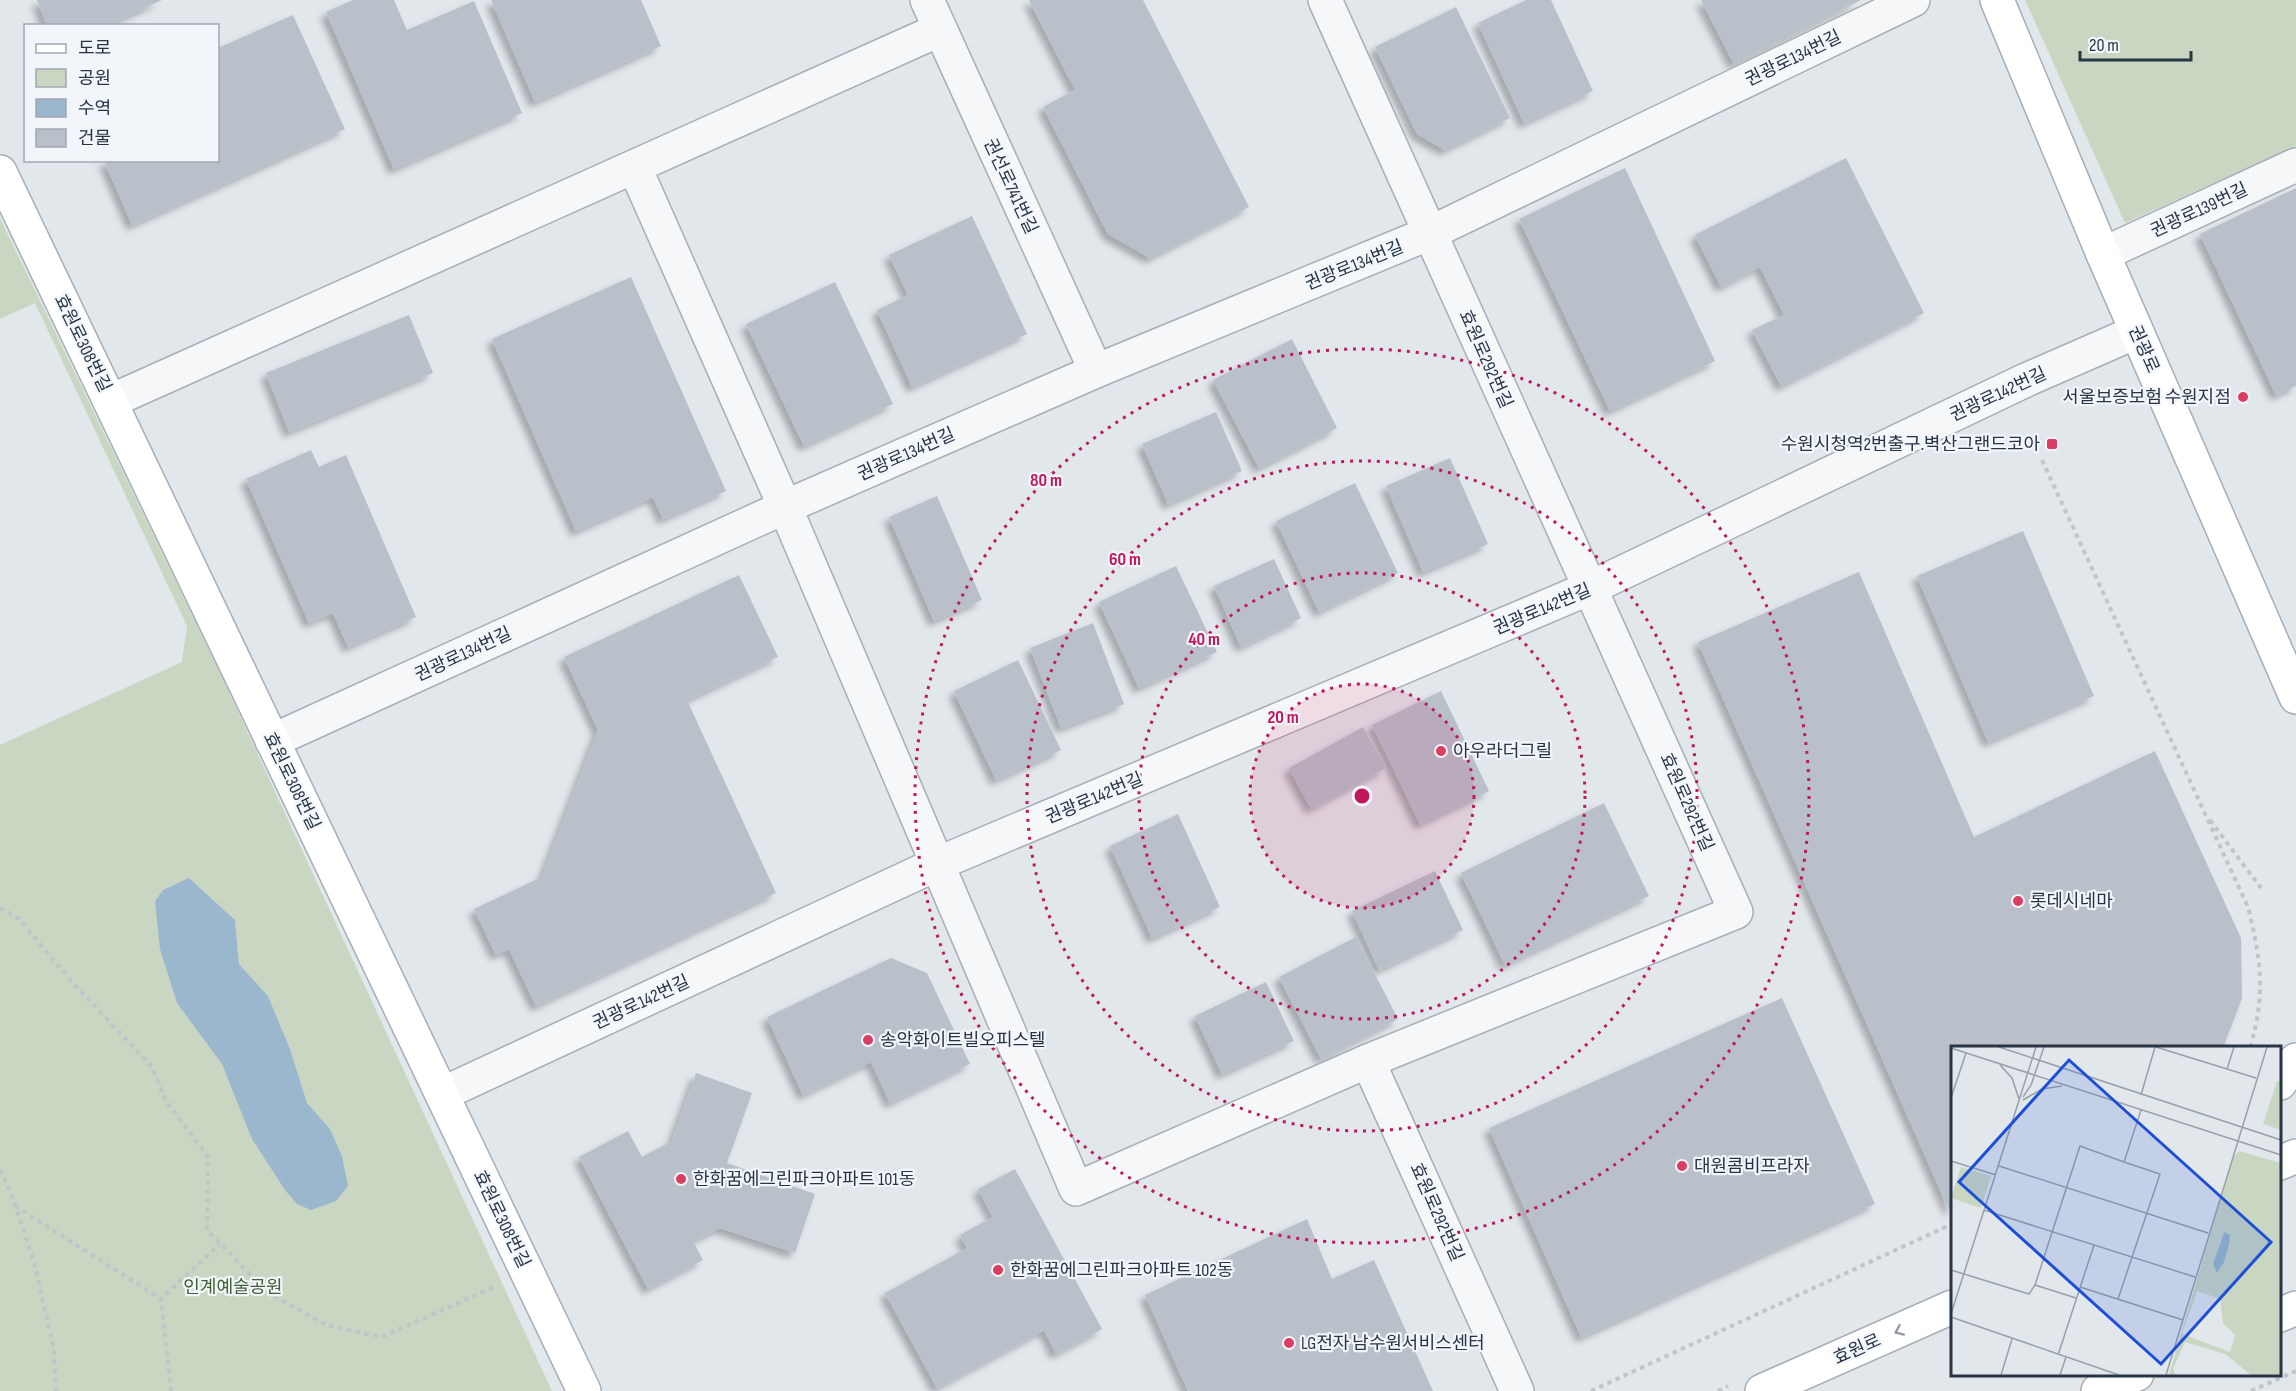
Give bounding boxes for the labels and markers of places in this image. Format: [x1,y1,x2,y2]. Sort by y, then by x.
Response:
place label: 서울보증보험 수원지점 [2063,387,2231,408]
marker: 서울보증보험 수원지점 [2236,390,2250,404]
place label: 수원시청역2번출구.벽산그랜드코아 [1781,434,2040,455]
marker: 수원시청역2번출구.벽산그랜드코아 [2045,437,2059,451]
place label: 아우라더그릴 [1453,741,1552,762]
marker: 아우라더그릴 [1434,744,1448,758]
centre of rings [1352,786,1372,806]
place label: 롯데시네마 [2030,891,2113,912]
marker: 롯데시네마 [2011,894,2025,908]
place label: 송악화이트빌오피스텔 [880,1030,1046,1051]
marker: 송악화이트빌오피스텔 [861,1033,875,1047]
place label: 대원콤비프라자 [1694,1156,1810,1177]
marker: 대원콤비프라자 [1675,1159,1689,1173]
place label: 한화꿈에그린파크아파트 101동 [693,1169,915,1190]
marker: 한화꿈에그린파크아파트 101동 [674,1172,688,1186]
place label: 한화꿈에그린파크아파트 102동 [1010,1260,1233,1281]
marker: 한화꿈에그린파크아파트 102동 [991,1263,1005,1277]
place label: LG전자 남수원서비스센터 [1301,1333,1485,1354]
marker: LG전자 남수원서비스센터 [1282,1336,1296,1350]

